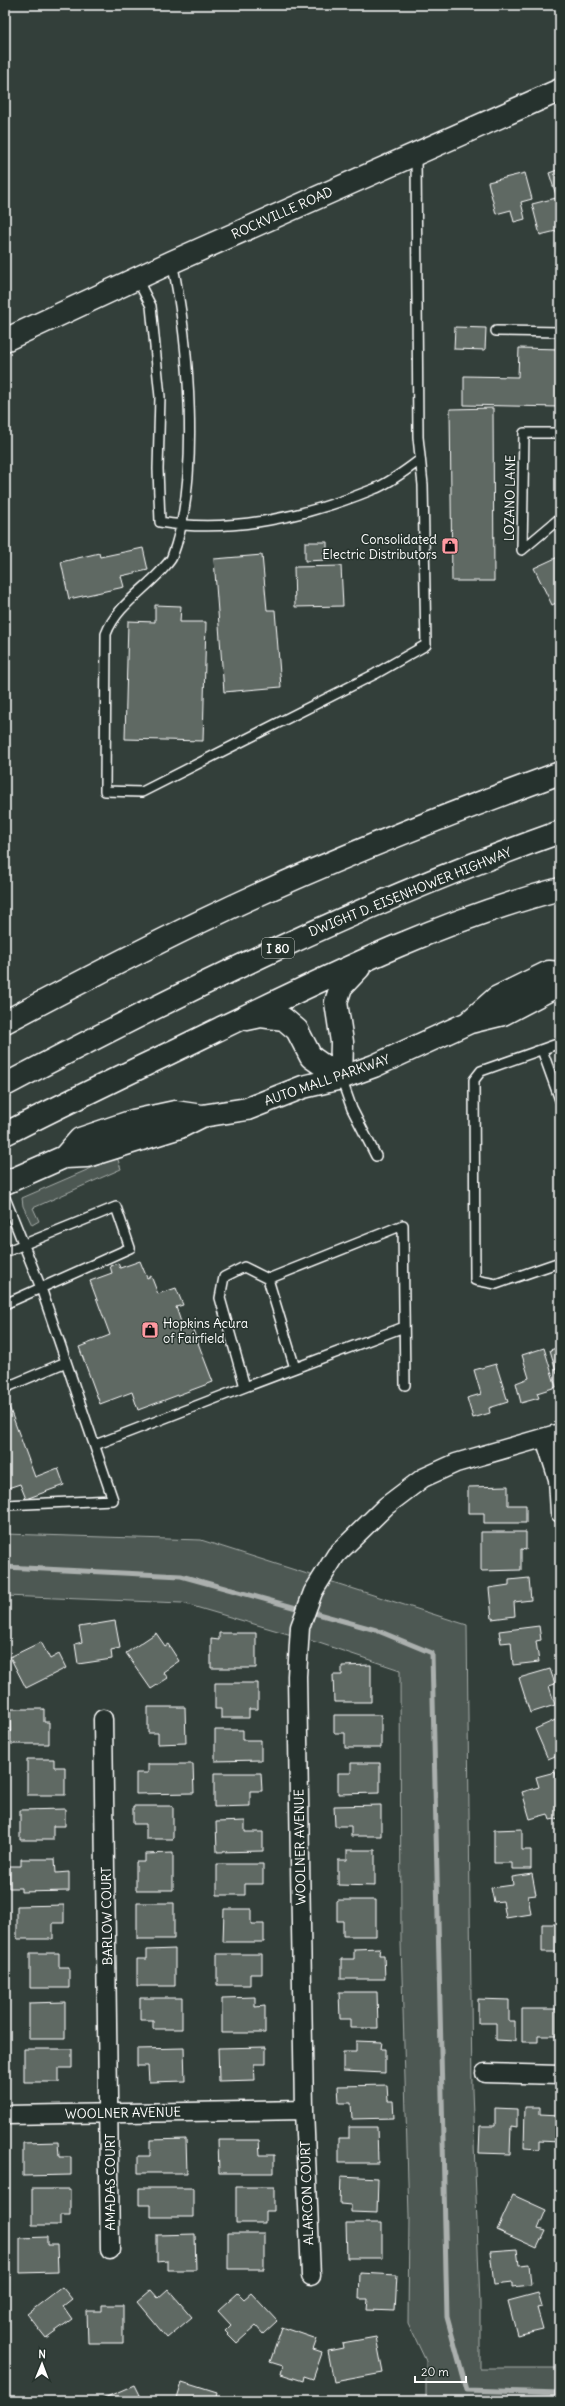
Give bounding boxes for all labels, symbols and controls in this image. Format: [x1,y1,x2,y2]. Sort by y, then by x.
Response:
street label: ROCKVILLE ROAD [229,183,335,243]
street label: LOZANO LANE [501,454,519,541]
place label: Consolidated Electric Distributors [322,531,437,563]
shop icon: Consolidated Electric Distributors [440,536,460,556]
street label: DWIGHT D. EISENHOWER HIGHWAY [306,843,514,941]
road number: I 80 [262,938,294,958]
street label: AUTO MALL PARKWAY [262,1051,392,1109]
place label: Hopkins Acura of Fairfield [163,1315,248,1347]
shop icon: Hopkins Acura of Fairfield [140,1320,160,1340]
street label: WOOLNER AVENUE [290,1788,310,1905]
street label: BARLOW COURT [98,1866,116,1965]
street label: WOOLNER AVENUE [65,2103,182,2123]
street label: AMADAS COURT [102,2133,119,2231]
street label: ALARCON COURT [297,2140,317,2245]
north arrow [22,2344,62,2384]
text: N [38,2347,46,2361]
scale bar [415,2358,466,2384]
text: 20 m [421,2364,449,2379]

